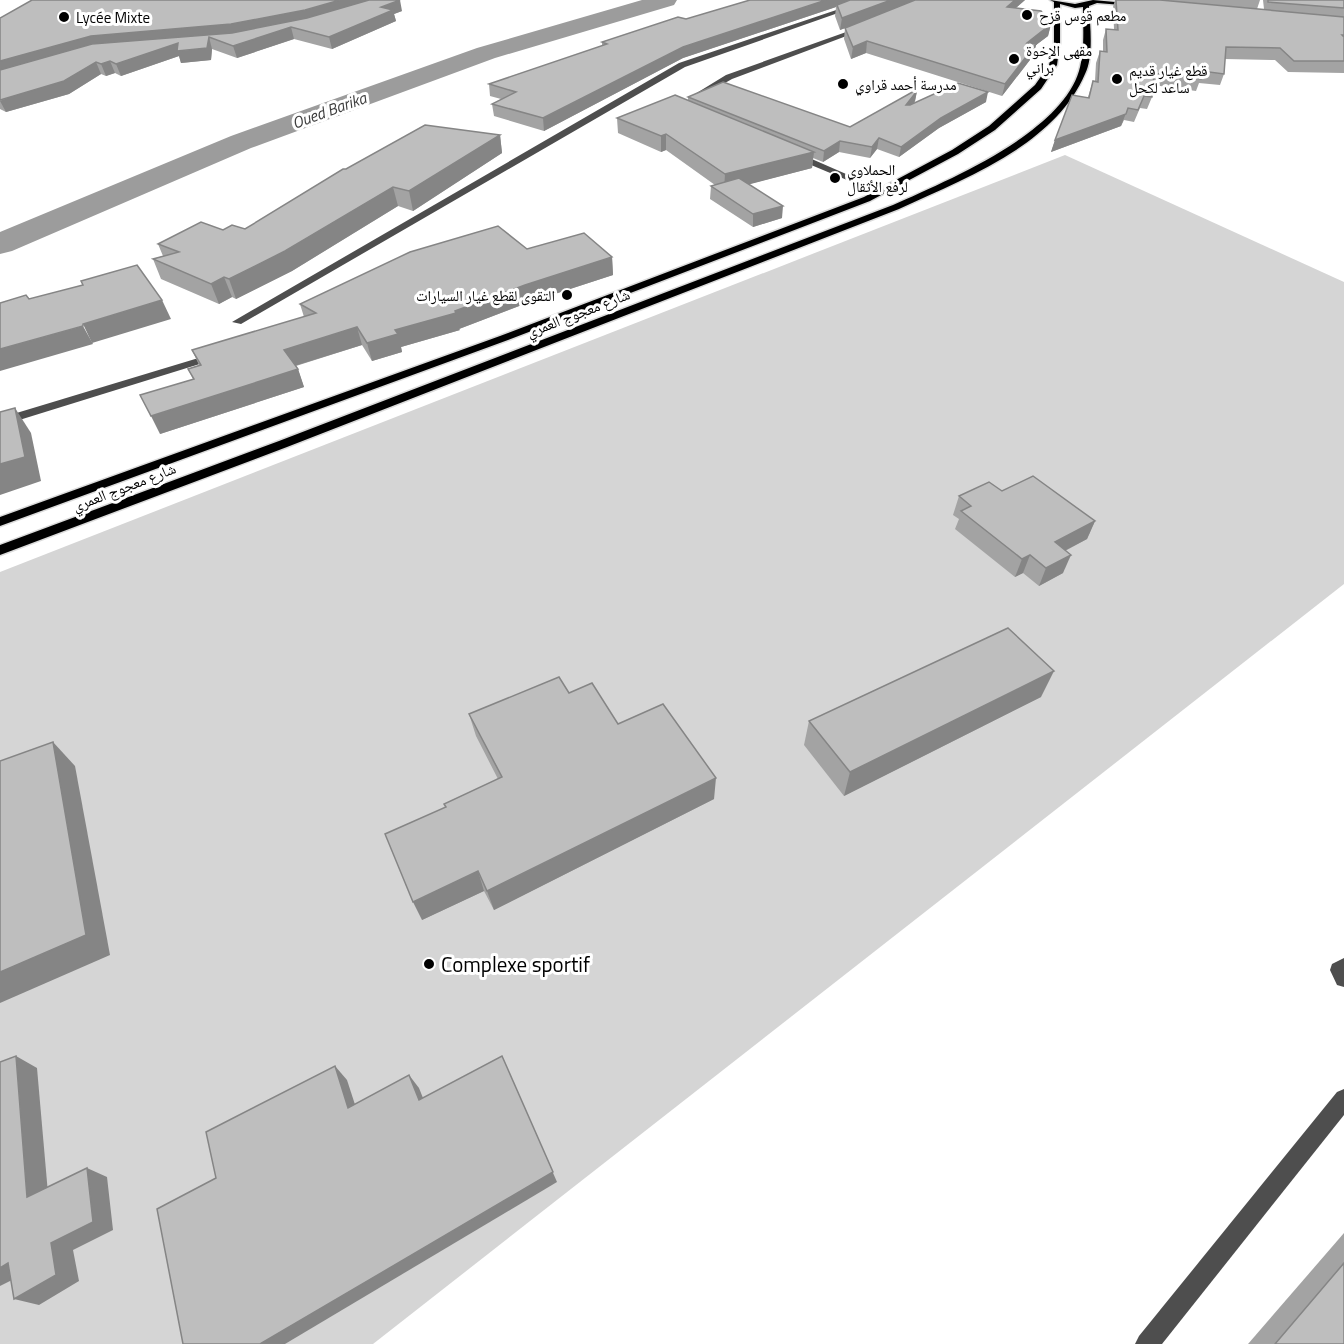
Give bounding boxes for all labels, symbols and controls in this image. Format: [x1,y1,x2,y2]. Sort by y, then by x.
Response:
place label: مطعم قوس قزح [1039,4,1127,27]
place label: Lycée Mixte [76,6,150,29]
marker: مطعم قوس قزح [1020,8,1034,22]
marker: Lycée Mixte [57,10,71,24]
place label: مقهى الإخوة براني [1026,39,1092,79]
marker: مقهى الإخوة براني [1007,52,1021,66]
place label: قطع غيار قديم ساعد لكحل [1129,59,1208,99]
marker: قطع غيار قديم ساعد لكحل [1110,72,1124,86]
place label: مدرسة أحمد قراوي [855,73,957,96]
marker: مدرسة أحمد قراوي [836,77,850,91]
water label: Oued Barika [289,85,370,135]
place label: الحملاوي لرفع الأثقال [847,158,908,198]
marker: الحملاوي لرفع الأثقال [828,171,842,185]
street label: شارع معجوج العمري [523,283,634,344]
place label: التقوى لقطع غيار السيارات [416,284,555,307]
marker: التقوى لقطع غيار السيارات [560,288,574,302]
street label: شارع معجوج العمري [69,457,180,518]
place label: Complexe sportif [441,948,590,980]
marker: Complexe sportif [422,957,436,971]

